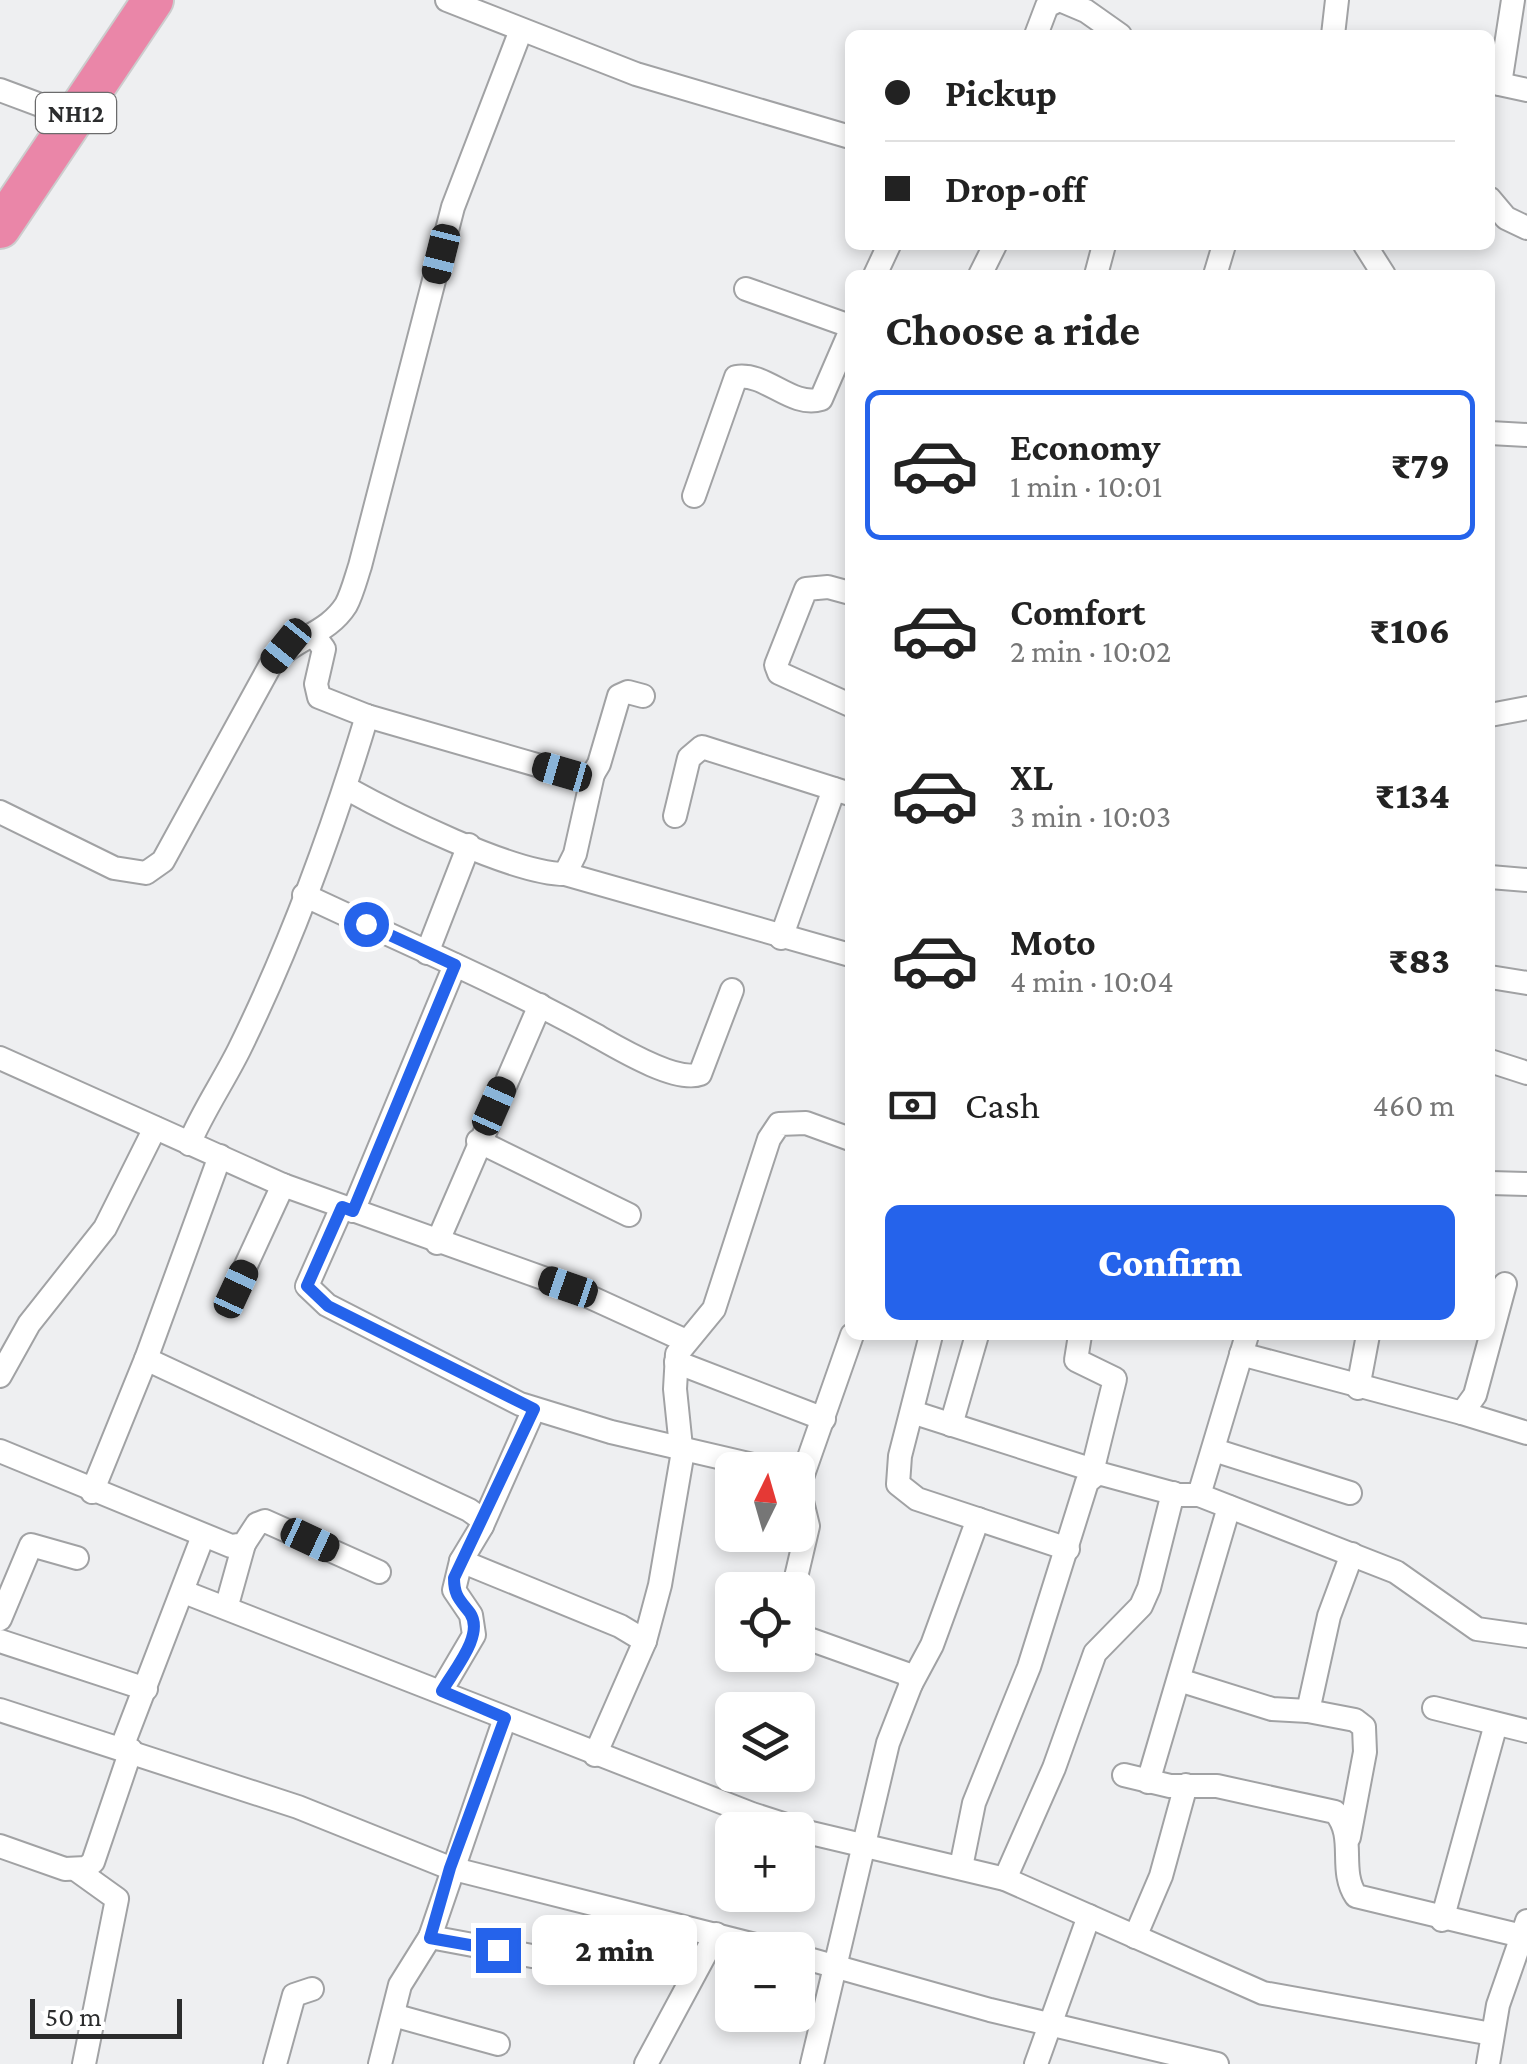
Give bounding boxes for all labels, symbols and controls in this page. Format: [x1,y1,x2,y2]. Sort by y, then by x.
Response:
text: Pickup [945,72,1057,114]
road number: NH12 [36,93,116,133]
text: Drop-off [945,168,1086,210]
car [419,221,463,287]
text: Choose a ride [885,305,1140,355]
icon: car [890,420,980,510]
text: Economy [1010,426,1160,468]
text: ₹79 [1391,444,1450,486]
text: 1 min · 10:01 [1010,468,1162,504]
icon: car [890,585,980,675]
text: Comfort [1010,591,1146,633]
text: ₹106 [1370,609,1450,651]
car [255,613,317,679]
text: 2 min · 10:02 [1010,633,1171,669]
car [529,749,595,795]
icon: car [890,750,980,840]
text: XL [1010,756,1053,798]
text: ₹134 [1375,774,1450,816]
text: 3 min · 10:03 [1010,798,1171,834]
route start [344,902,389,947]
icon: car [890,915,980,1005]
text: Moto [1010,921,1096,963]
text: ₹83 [1388,939,1450,981]
text: 4 min · 10:04 [1010,963,1174,999]
car [468,1072,520,1140]
icon: cash [885,1078,940,1133]
text: Cash [965,1084,1040,1126]
text: 460 m [1373,1087,1455,1123]
button: Confirm [885,1205,1455,1320]
car [210,1255,262,1323]
car [535,1263,601,1311]
north arrow [715,1452,815,1552]
map controls [715,1452,815,2032]
car [276,1514,344,1566]
button: locate [715,1572,815,1672]
button: layers [715,1692,815,1792]
button: + [715,1812,815,1912]
callout: 2 min [533,1915,698,1985]
route end [476,1928,521,1973]
text: 2 min [575,1932,654,1968]
button: − [715,1932,815,2032]
scale bar [30,1994,182,2038]
text: 50 m [45,2001,102,2032]

